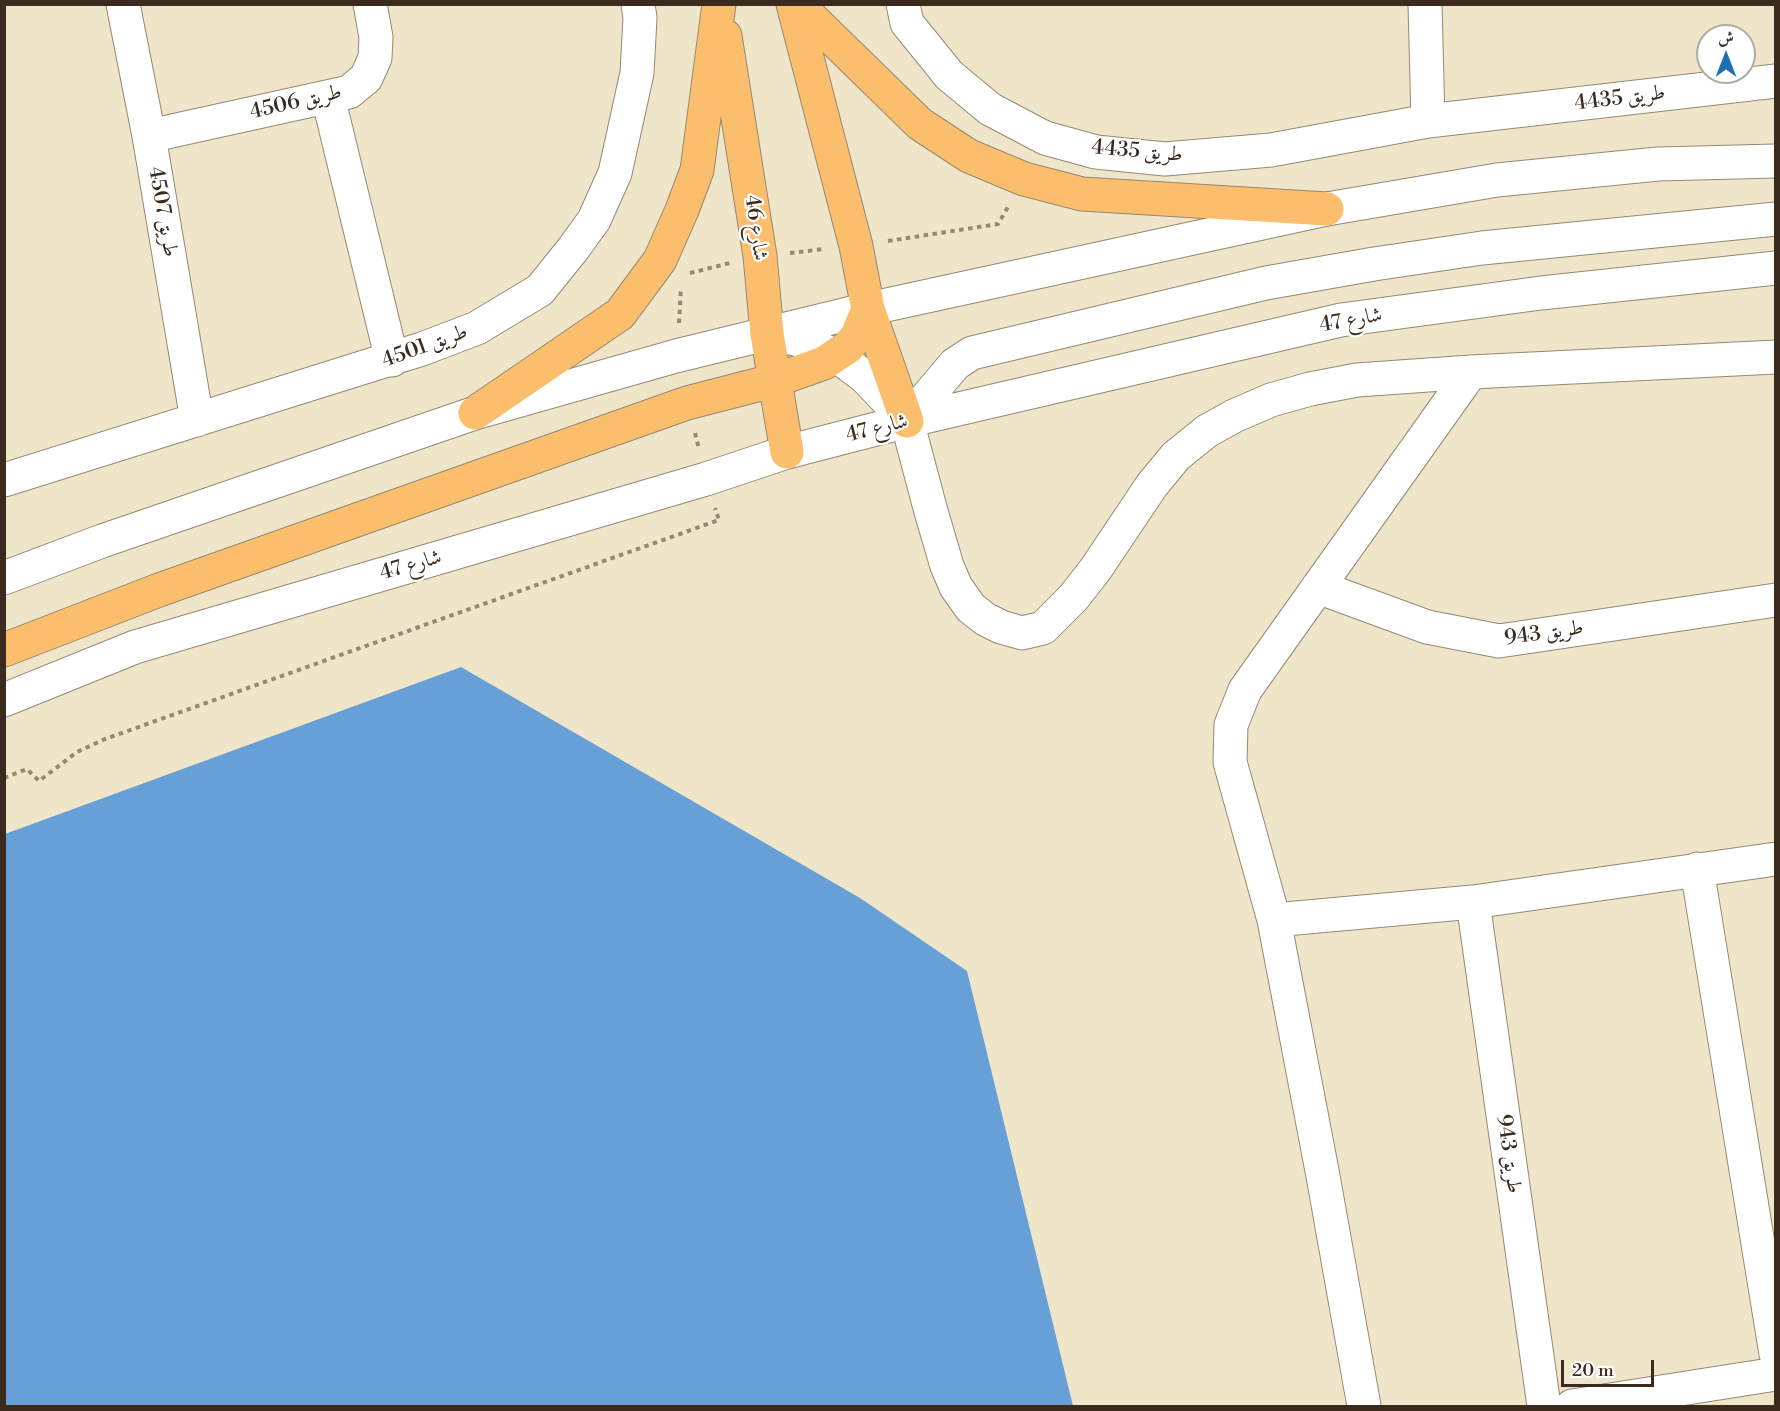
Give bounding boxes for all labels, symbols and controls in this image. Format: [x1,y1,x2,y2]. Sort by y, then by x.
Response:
north arrow [1696,24,1756,84]
text: ش [1718,28,1734,48]
street label: طريق 4506 [248,80,344,126]
street label: طريق 4435 [1573,81,1667,117]
street label: طريق 4435 [1090,135,1184,169]
street label: طريق 4507 [142,165,182,259]
street label: شارع 46 [738,194,772,262]
street label: شارع 47 [1318,303,1384,339]
street label: طريق 4501 [379,320,471,374]
street label: شارع 47 [843,409,911,449]
street label: شارع 47 [377,545,445,587]
street label: طريق 943 [1503,616,1585,652]
street label: طريق 943 [1490,1113,1526,1195]
scale bar [1564,1348,1657,1386]
text: 20 m [1572,1359,1614,1382]

